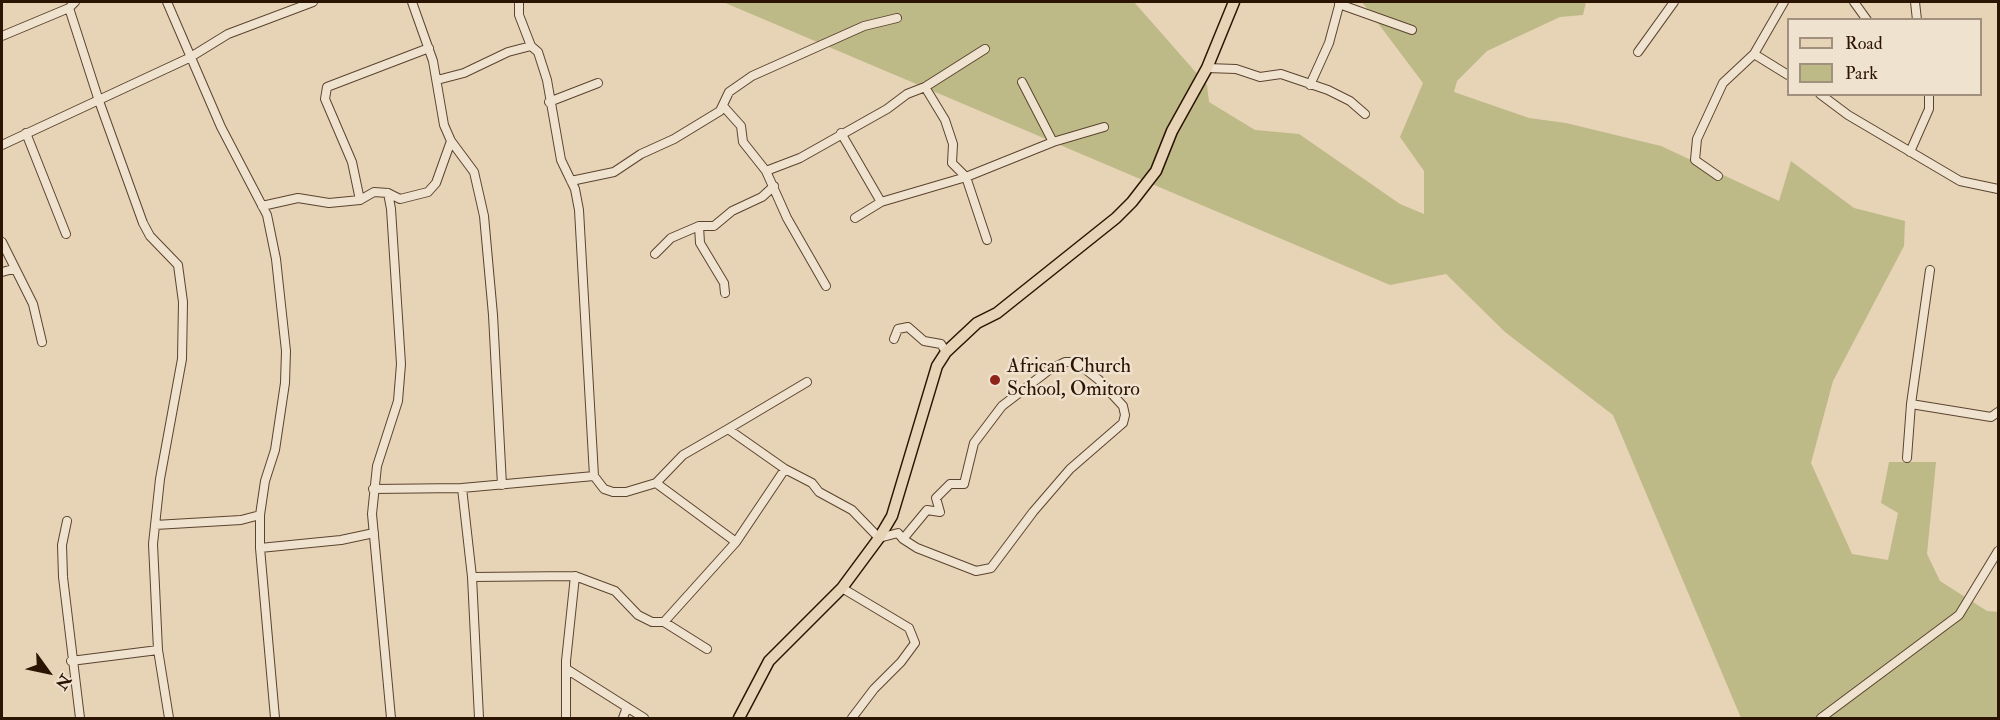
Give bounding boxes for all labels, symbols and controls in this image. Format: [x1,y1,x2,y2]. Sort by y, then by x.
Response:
legend [1787,18,1982,96]
text: Road [1845,32,1883,55]
text: Park [1845,62,1878,85]
place label: African Church School, Omitoro [1007,356,1140,403]
marker: African Church School, Omitoro [988,373,1002,387]
north arrow [18,642,78,702]
text: N [51,670,75,693]

